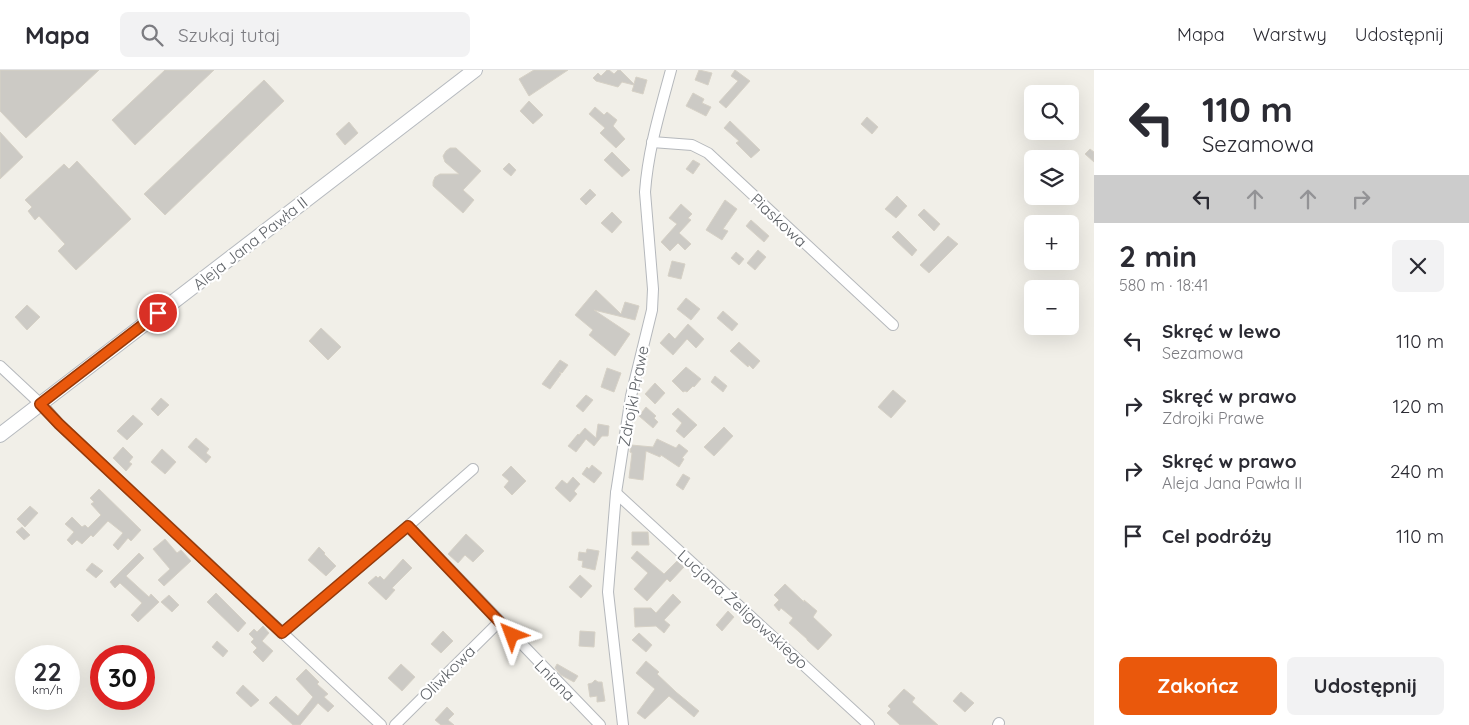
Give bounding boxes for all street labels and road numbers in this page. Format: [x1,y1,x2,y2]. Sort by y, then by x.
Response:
street label: Piaskowa [747,189,811,251]
street label: Aleja Jana Pawła II [189,192,311,294]
street label: Zdrojki Prawe [613,344,653,448]
street label: Lucjana Żeligowskiego [674,545,812,673]
street label: Oliwkowa [415,641,479,705]
street label: Lniana [530,655,580,705]

